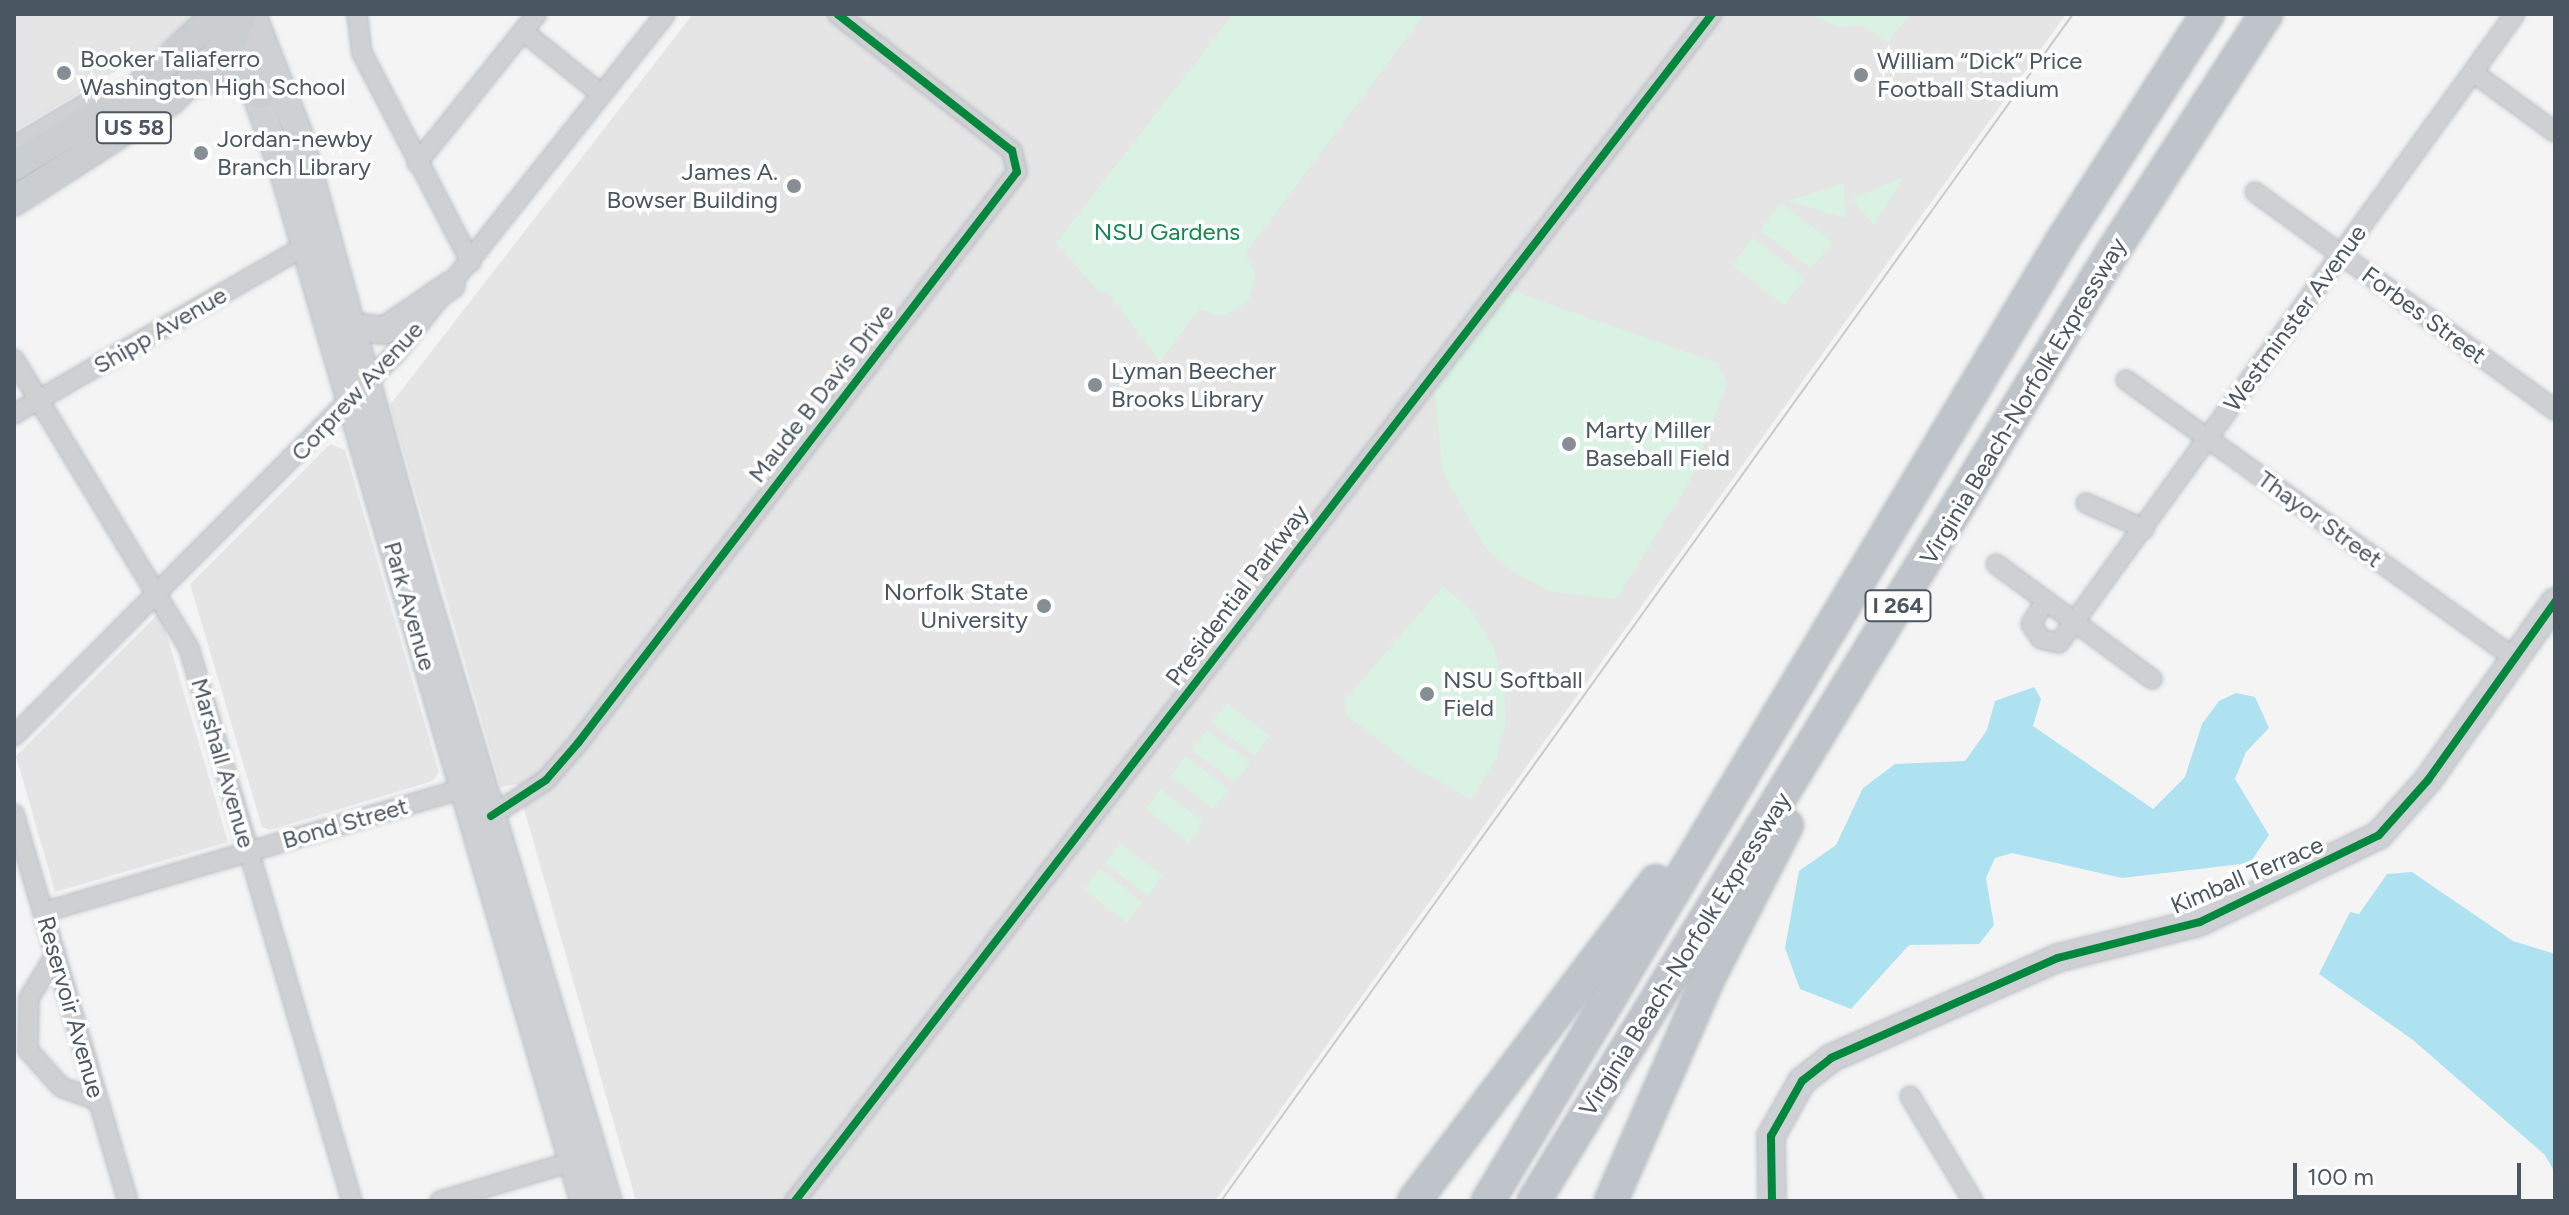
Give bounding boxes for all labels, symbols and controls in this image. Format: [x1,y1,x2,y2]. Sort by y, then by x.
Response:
place label: Booker Taliaferro Washington High School [80,45,345,101]
place label: William “Dick” Price Football Stadium [1877,47,2082,103]
marker: Booker Taliaferro Washington High School [55,64,73,82]
marker: William “Dick” Price Football Stadium [1852,66,1870,84]
road number: US 58 [94,110,174,146]
place label: Jordan-newby Branch Library [217,125,372,181]
marker: Jordan-newby Branch Library [192,144,210,162]
place label: James A. Bowser Building [607,158,778,214]
marker: James A. Bowser Building [785,177,803,195]
park label: NSU Gardens [1094,218,1240,246]
street label: Westminster Avenue [2218,219,2372,417]
street label: Virginia Beach-Norfolk Expressway [1914,232,2132,570]
street label: Forbes Street [2356,260,2492,370]
street label: Shipp Avenue [88,280,232,380]
street label: Maude B Davis Drive [742,298,900,488]
street label: Corprew Avenue [285,315,429,467]
place label: Lyman Beecher Brooks Library [1111,357,1276,413]
marker: Lyman Beecher Brooks Library [1086,376,1104,394]
place label: Marty Miller Baseball Field [1585,416,1730,472]
marker: Marty Miller Baseball Field [1560,435,1578,453]
street label: Thayor Street [2252,464,2388,574]
street label: Presidential Parkway [1160,499,1314,691]
street label: Park Avenue [378,538,442,674]
place label: Norfolk State University [884,578,1028,634]
road number: I 264 [1864,588,1932,624]
marker: Norfolk State University [1035,597,1053,615]
place label: NSU Softball Field [1443,666,1583,722]
street label: Marshall Avenue [185,675,261,851]
marker: NSU Softball Field [1418,685,1436,703]
street label: Virginia Beach-Norfolk Expressway [1573,787,1797,1121]
street label: Bond Street [279,791,411,855]
street label: Kimball Terrace [2166,830,2328,920]
street label: Reservoir Avenue [31,913,111,1101]
scale bar [2297,1147,2525,1197]
text: 100 m [2307,1162,2374,1191]

